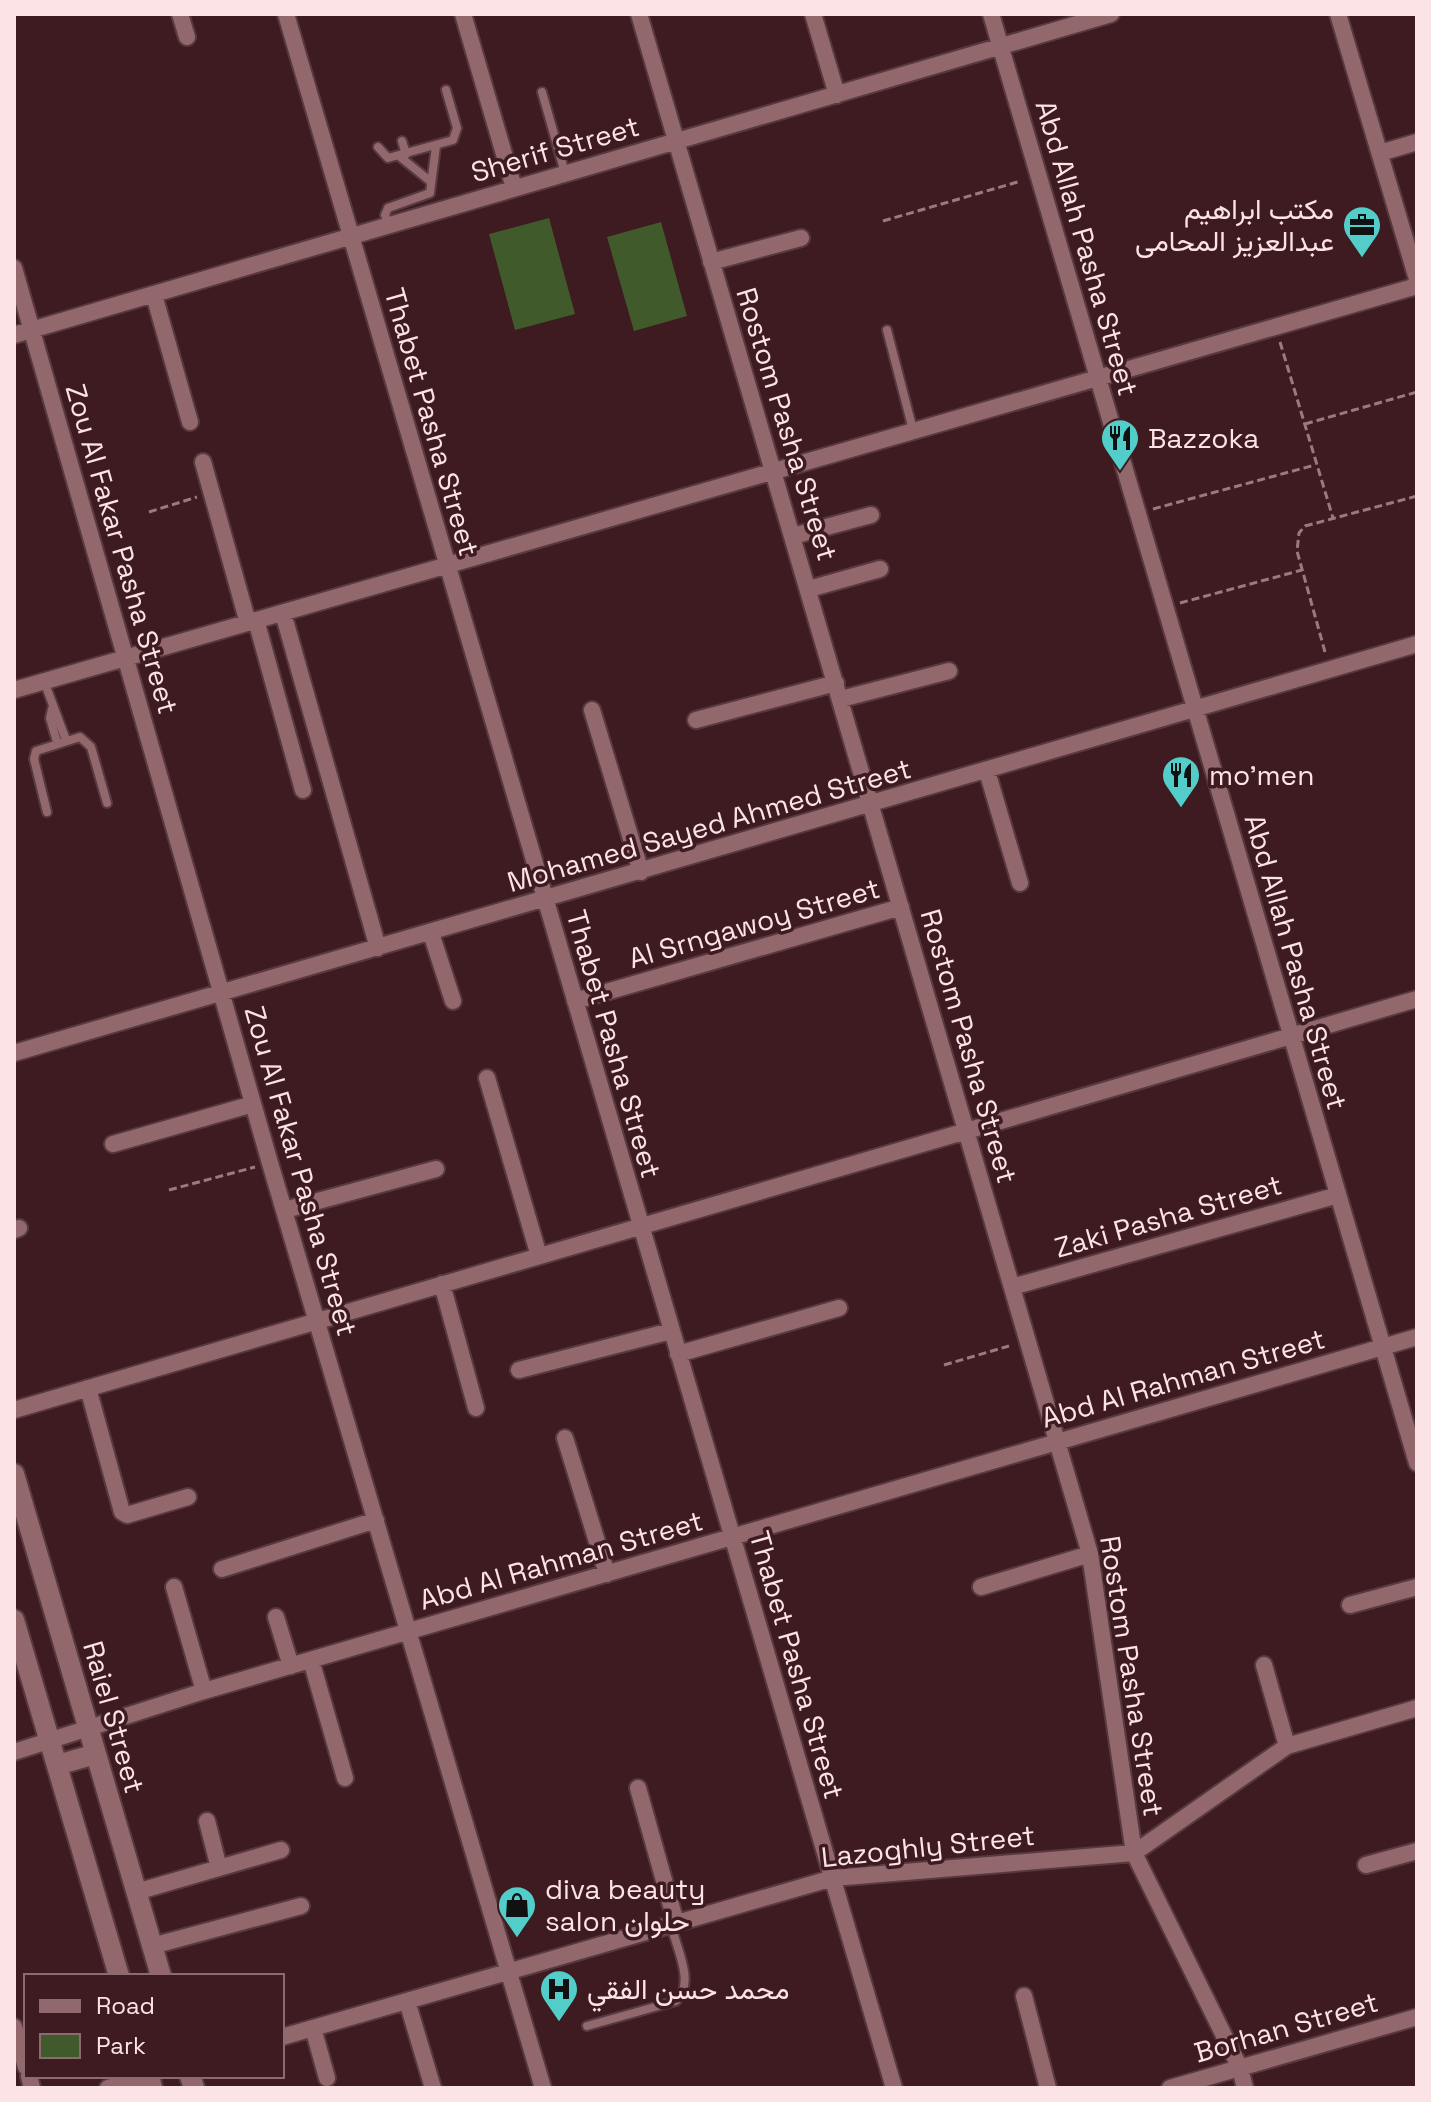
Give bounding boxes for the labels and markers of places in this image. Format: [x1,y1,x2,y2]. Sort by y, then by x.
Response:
place label: مكتب ابراهيم عبدالعزيز المحامى [1135,191,1334,259]
office icon: مكتب ابراهيم عبدالعزيز المحامى [1341,204,1383,259]
restaurant icon: Bazzoka [1099,417,1141,472]
place label: Bazzoka [1148,420,1259,456]
restaurant icon: mo'men [1160,754,1202,809]
place label: mo'men [1209,757,1314,793]
place label: diva beauty salon حلوان [545,1871,705,1939]
shop icon: diva beauty salon حلوان [496,1884,538,1939]
hospital icon: محمد حسن الفقي [538,1968,580,2023]
place label: محمد حسن الفقي [587,1971,790,2012]

